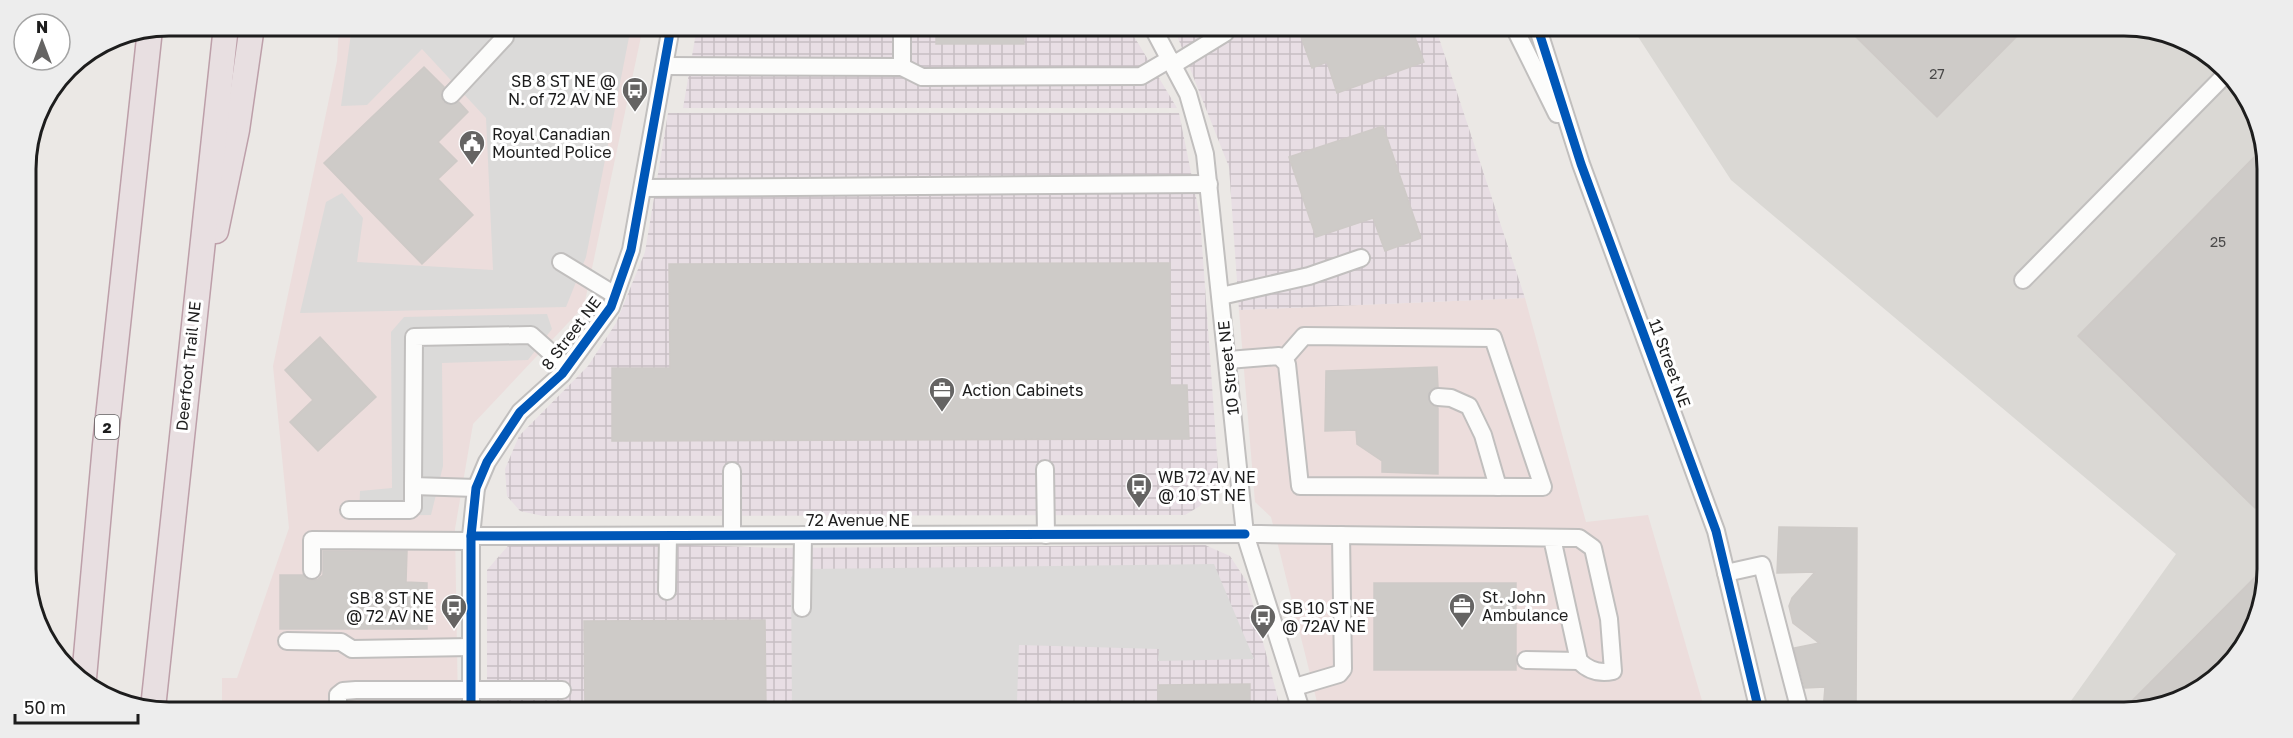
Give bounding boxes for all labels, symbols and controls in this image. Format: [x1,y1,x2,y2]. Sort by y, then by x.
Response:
north arrow [12,12,72,72]
text: N [36,17,48,37]
house number: 27 [1929,65,1945,82]
place label: SB 8 ST NE @ N. of 72 AV NE [508,71,616,109]
bus stop icon: SB 8 ST NE @ N. of 72 AV NE [620,75,650,113]
place label: Royal Canadian Mounted Police [492,124,612,162]
public building icon: Royal Canadian Mounted Police [457,128,487,166]
house number: 25 [2210,233,2226,250]
street label: 8 Street NE [537,292,605,374]
street label: Deerfoot Trail NE [171,300,205,432]
street label: 11 Street NE [1645,316,1695,410]
street label: 10 Street NE [1213,320,1243,416]
office icon: Action Cabinets [927,375,957,413]
place label: Action Cabinets [962,380,1083,400]
road number: 2 [95,415,119,439]
place label: WB 72 AV NE @ 10 ST NE [1158,467,1256,505]
bus stop icon: WB 72 AV NE @ 10 ST NE [1124,471,1154,509]
street label: 72 Avenue NE [806,510,910,530]
place label: St. John Ambulance [1482,587,1568,625]
place label: SB 8 ST NE @ 72 AV NE [346,588,434,626]
office icon: St. John Ambulance [1447,591,1477,629]
bus stop icon: SB 8 ST NE @ 72 AV NE [439,592,469,630]
place label: SB 10 ST NE @ 72AV NE [1282,598,1375,636]
bus stop icon: SB 10 ST NE @ 72AV NE [1248,602,1278,640]
scale bar [15,687,138,725]
text: 50 m [24,696,66,718]

